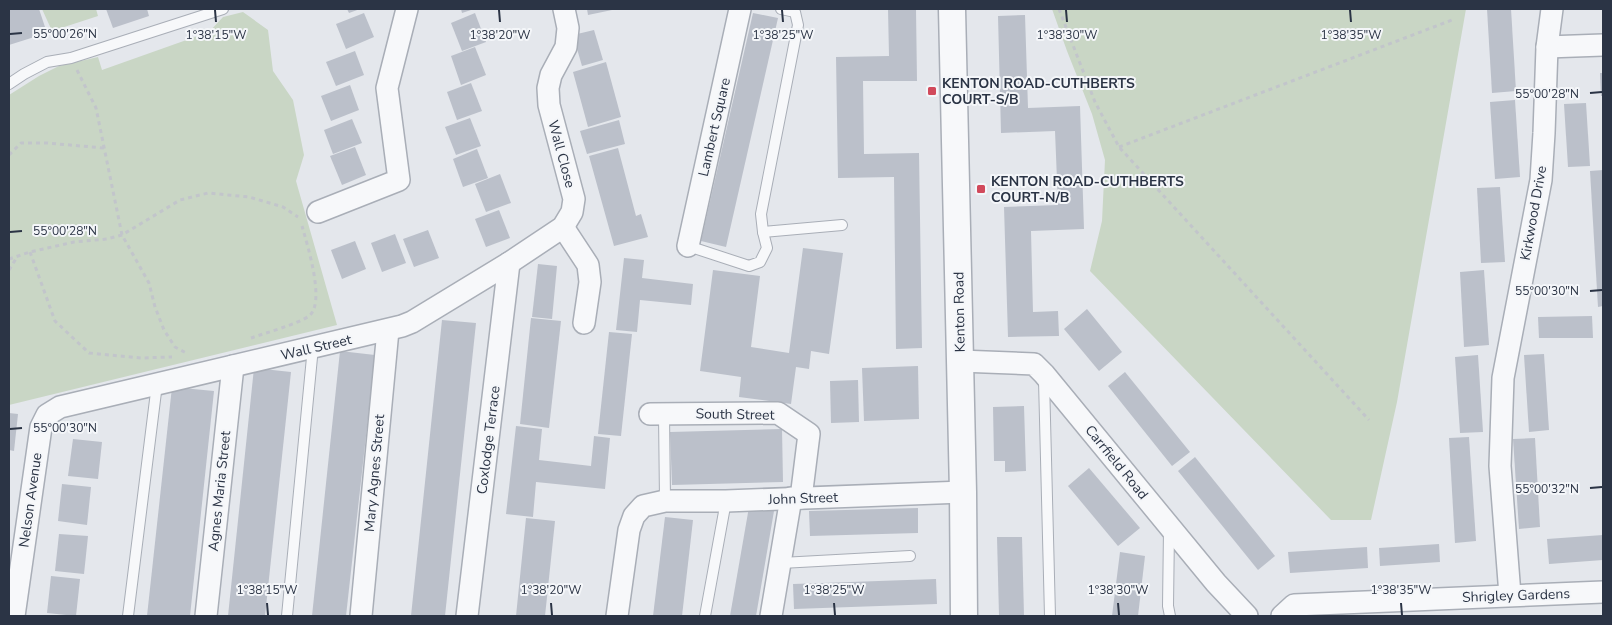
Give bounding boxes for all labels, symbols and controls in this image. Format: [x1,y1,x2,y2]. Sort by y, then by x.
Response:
text: 55°00'26"N [33,26,97,42]
text: 1°38'15"W [185,27,247,43]
text: 1°38'20"W [469,27,531,43]
text: 1°38'25"W [752,27,814,43]
text: 1°38'30"W [1036,27,1098,43]
text: 1°38'35"W [1320,27,1382,43]
place label: KENTON ROAD-CUTHBERTS COURT-S/B [942,74,1135,109]
street label: Lambert Square [694,76,735,178]
marker: KENTON ROAD-CUTHBERTS COURT-S/B [926,85,938,97]
text: 55°00'28"N [1515,86,1579,102]
street label: Wall Close [543,118,580,190]
street label: Kirkwood Drive [1516,164,1551,262]
place label: KENTON ROAD-CUTHBERTS COURT-N/B [991,172,1184,207]
marker: KENTON ROAD-CUTHBERTS COURT-N/B [975,183,987,195]
text: 55°00'28"N [33,223,97,239]
street label: Kenton Road [949,271,970,353]
text: 55°00'30"N [1515,283,1579,299]
street label: Wall Street [279,330,353,365]
street label: Coxlodge Terrace [472,385,505,495]
street label: South Street [695,404,775,425]
street label: Mary Agnes Street [360,413,389,533]
text: 55°00'30"N [33,420,97,436]
street label: Carrfield Road [1081,421,1153,504]
street label: Agnes Maria Street [204,430,235,552]
street label: Nelson Avenue [14,451,47,549]
text: 55°00'32"N [1515,481,1579,497]
street label: John Street [767,488,838,509]
text: 1°38'15"W [236,582,298,598]
text: 1°38'20"W [520,582,582,598]
text: 1°38'25"W [803,582,865,598]
text: 1°38'30"W [1087,582,1149,598]
text: 1°38'35"W [1370,582,1432,598]
street label: Shrigley Gardens [1462,584,1571,607]

